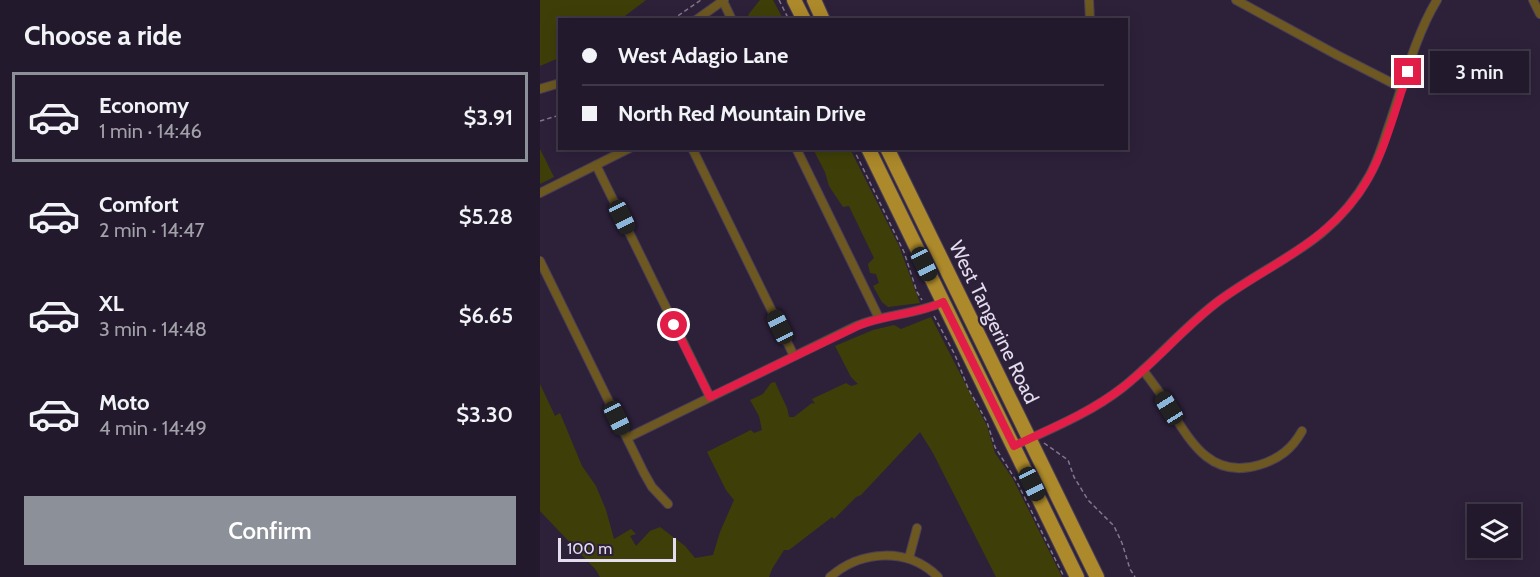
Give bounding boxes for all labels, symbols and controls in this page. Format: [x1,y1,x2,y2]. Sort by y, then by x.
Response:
text: Choose a ride [24,19,182,52]
text: West Adagio Lane [618,42,788,69]
callout: 3 min [1429,51,1528,93]
route end [1394,58,1421,85]
text: 3 min [1455,60,1504,84]
icon: car [27,90,81,144]
text: Economy [99,92,189,119]
text: North Red Mountain Drive [618,100,866,127]
text: $3.91 [464,104,513,131]
text: 1 min · 14:46 [99,119,202,143]
icon: car [27,189,81,243]
text: Comfort [99,191,178,218]
car [606,197,638,237]
text: $5.28 [459,203,513,230]
text: 2 min · 14:47 [99,218,205,242]
street label: West Tangerine Road [944,237,1044,407]
car [908,244,940,284]
icon: car [27,288,81,342]
text: XL [99,290,124,317]
text: $6.65 [459,302,513,329]
car [764,307,796,347]
route start [660,311,687,338]
text: 3 min · 14:48 [99,317,207,341]
icon: car [27,387,81,441]
car [1152,388,1186,428]
text: Moto [99,389,150,416]
car [601,398,633,438]
text: $3.30 [456,401,513,428]
text: 4 min · 14:49 [99,416,207,440]
car [1016,464,1048,504]
button: Confirm [24,496,516,565]
map controls [1467,504,1521,558]
button: layers [1467,504,1521,558]
scale bar [558,535,676,562]
text: 100 m [567,539,612,558]

